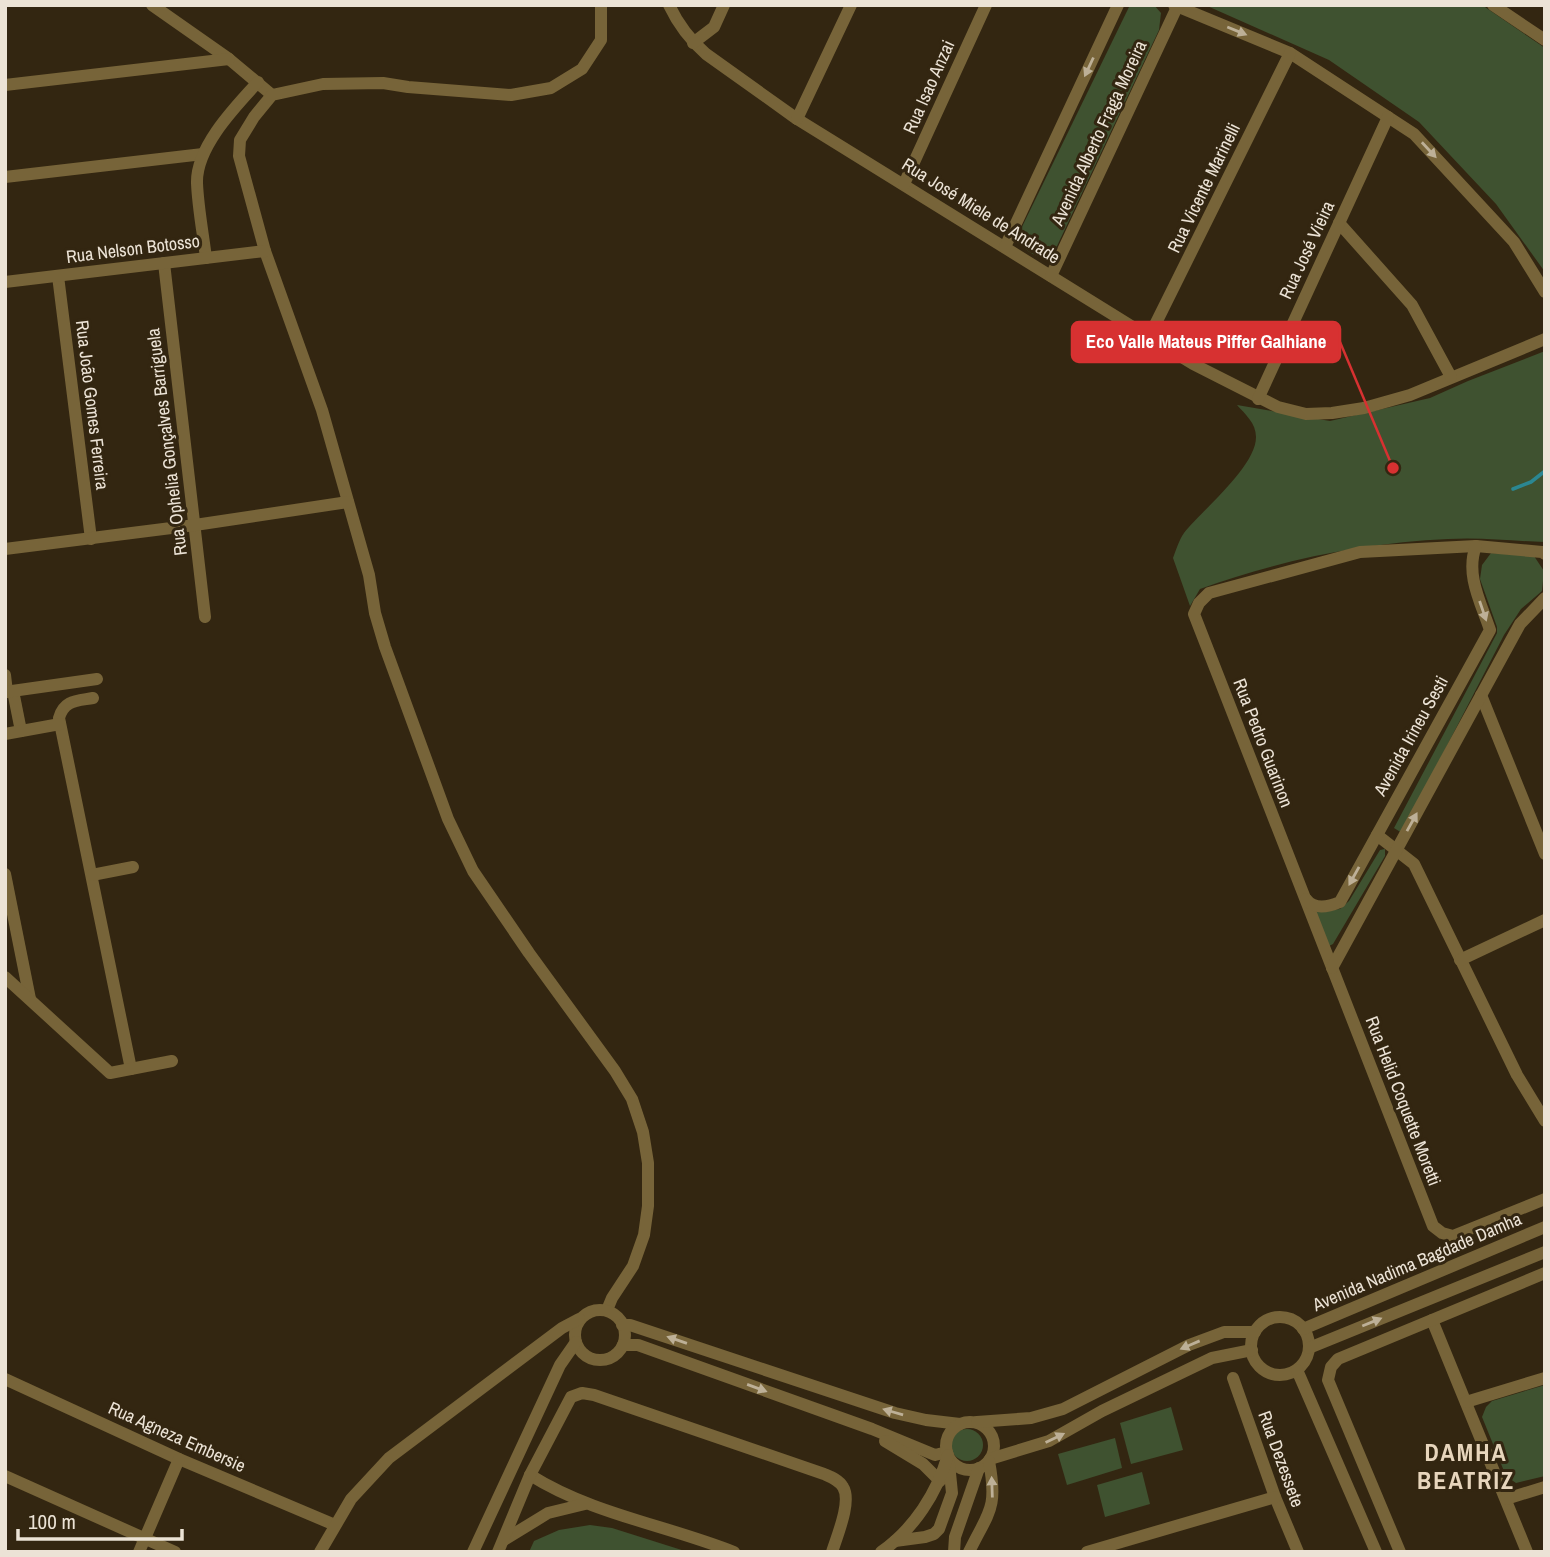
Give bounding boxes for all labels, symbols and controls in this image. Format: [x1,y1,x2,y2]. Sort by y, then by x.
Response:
one-way arrow [1226,26,1247,37]
street label: Rua Isao Anzai [897,36,960,138]
street label: Avenida Alberto Fraga Moreira [1044,36,1152,230]
one-way arrow [1084,57,1095,77]
street label: Rua Vicente Marinelli [1161,119,1246,257]
one-way arrow [1421,141,1437,159]
street label: Rua José Miele de Andrade [897,152,1065,269]
street label: Rua José Vieira [1273,197,1340,303]
street label: Rua Nelson Botosso [65,228,201,269]
street label: Rua João Gomes Ferreira [70,319,115,491]
callout: Eco Valle Mateus Piffer Galhiane [1072,322,1340,362]
street label: Rua Ophelia Gonçalves Barriguela [140,327,193,557]
text: Eco Valle Mateus Piffer Galhiane [1086,328,1327,354]
one-way arrow [1478,600,1489,621]
street label: Avenida Irineu Sesti [1367,671,1454,801]
street label: Rua Pedro Guarinon [1227,675,1300,811]
one-way arrow [1406,812,1418,832]
one-way arrow [1349,866,1361,886]
street label: Rua Helid Coquette Moretti [1360,1012,1447,1189]
street label: Avenida Nadima Bagdade Damha [1308,1206,1525,1317]
one-way arrow [1362,1316,1383,1327]
one-way arrow [666,1334,687,1345]
one-way arrow [1179,1340,1200,1351]
one-way arrow [747,1382,768,1393]
street label: Rua Agneza Embersie [105,1395,250,1478]
one-way arrow [882,1407,903,1417]
street label: Rua Dezessete [1252,1407,1310,1511]
one-way arrow [1045,1432,1065,1443]
district label: DAMHA BEATRIZ [1417,1436,1515,1496]
one-way arrow [986,1476,998,1498]
scale bar [18,1498,182,1542]
text: 100 m [28,1507,76,1536]

